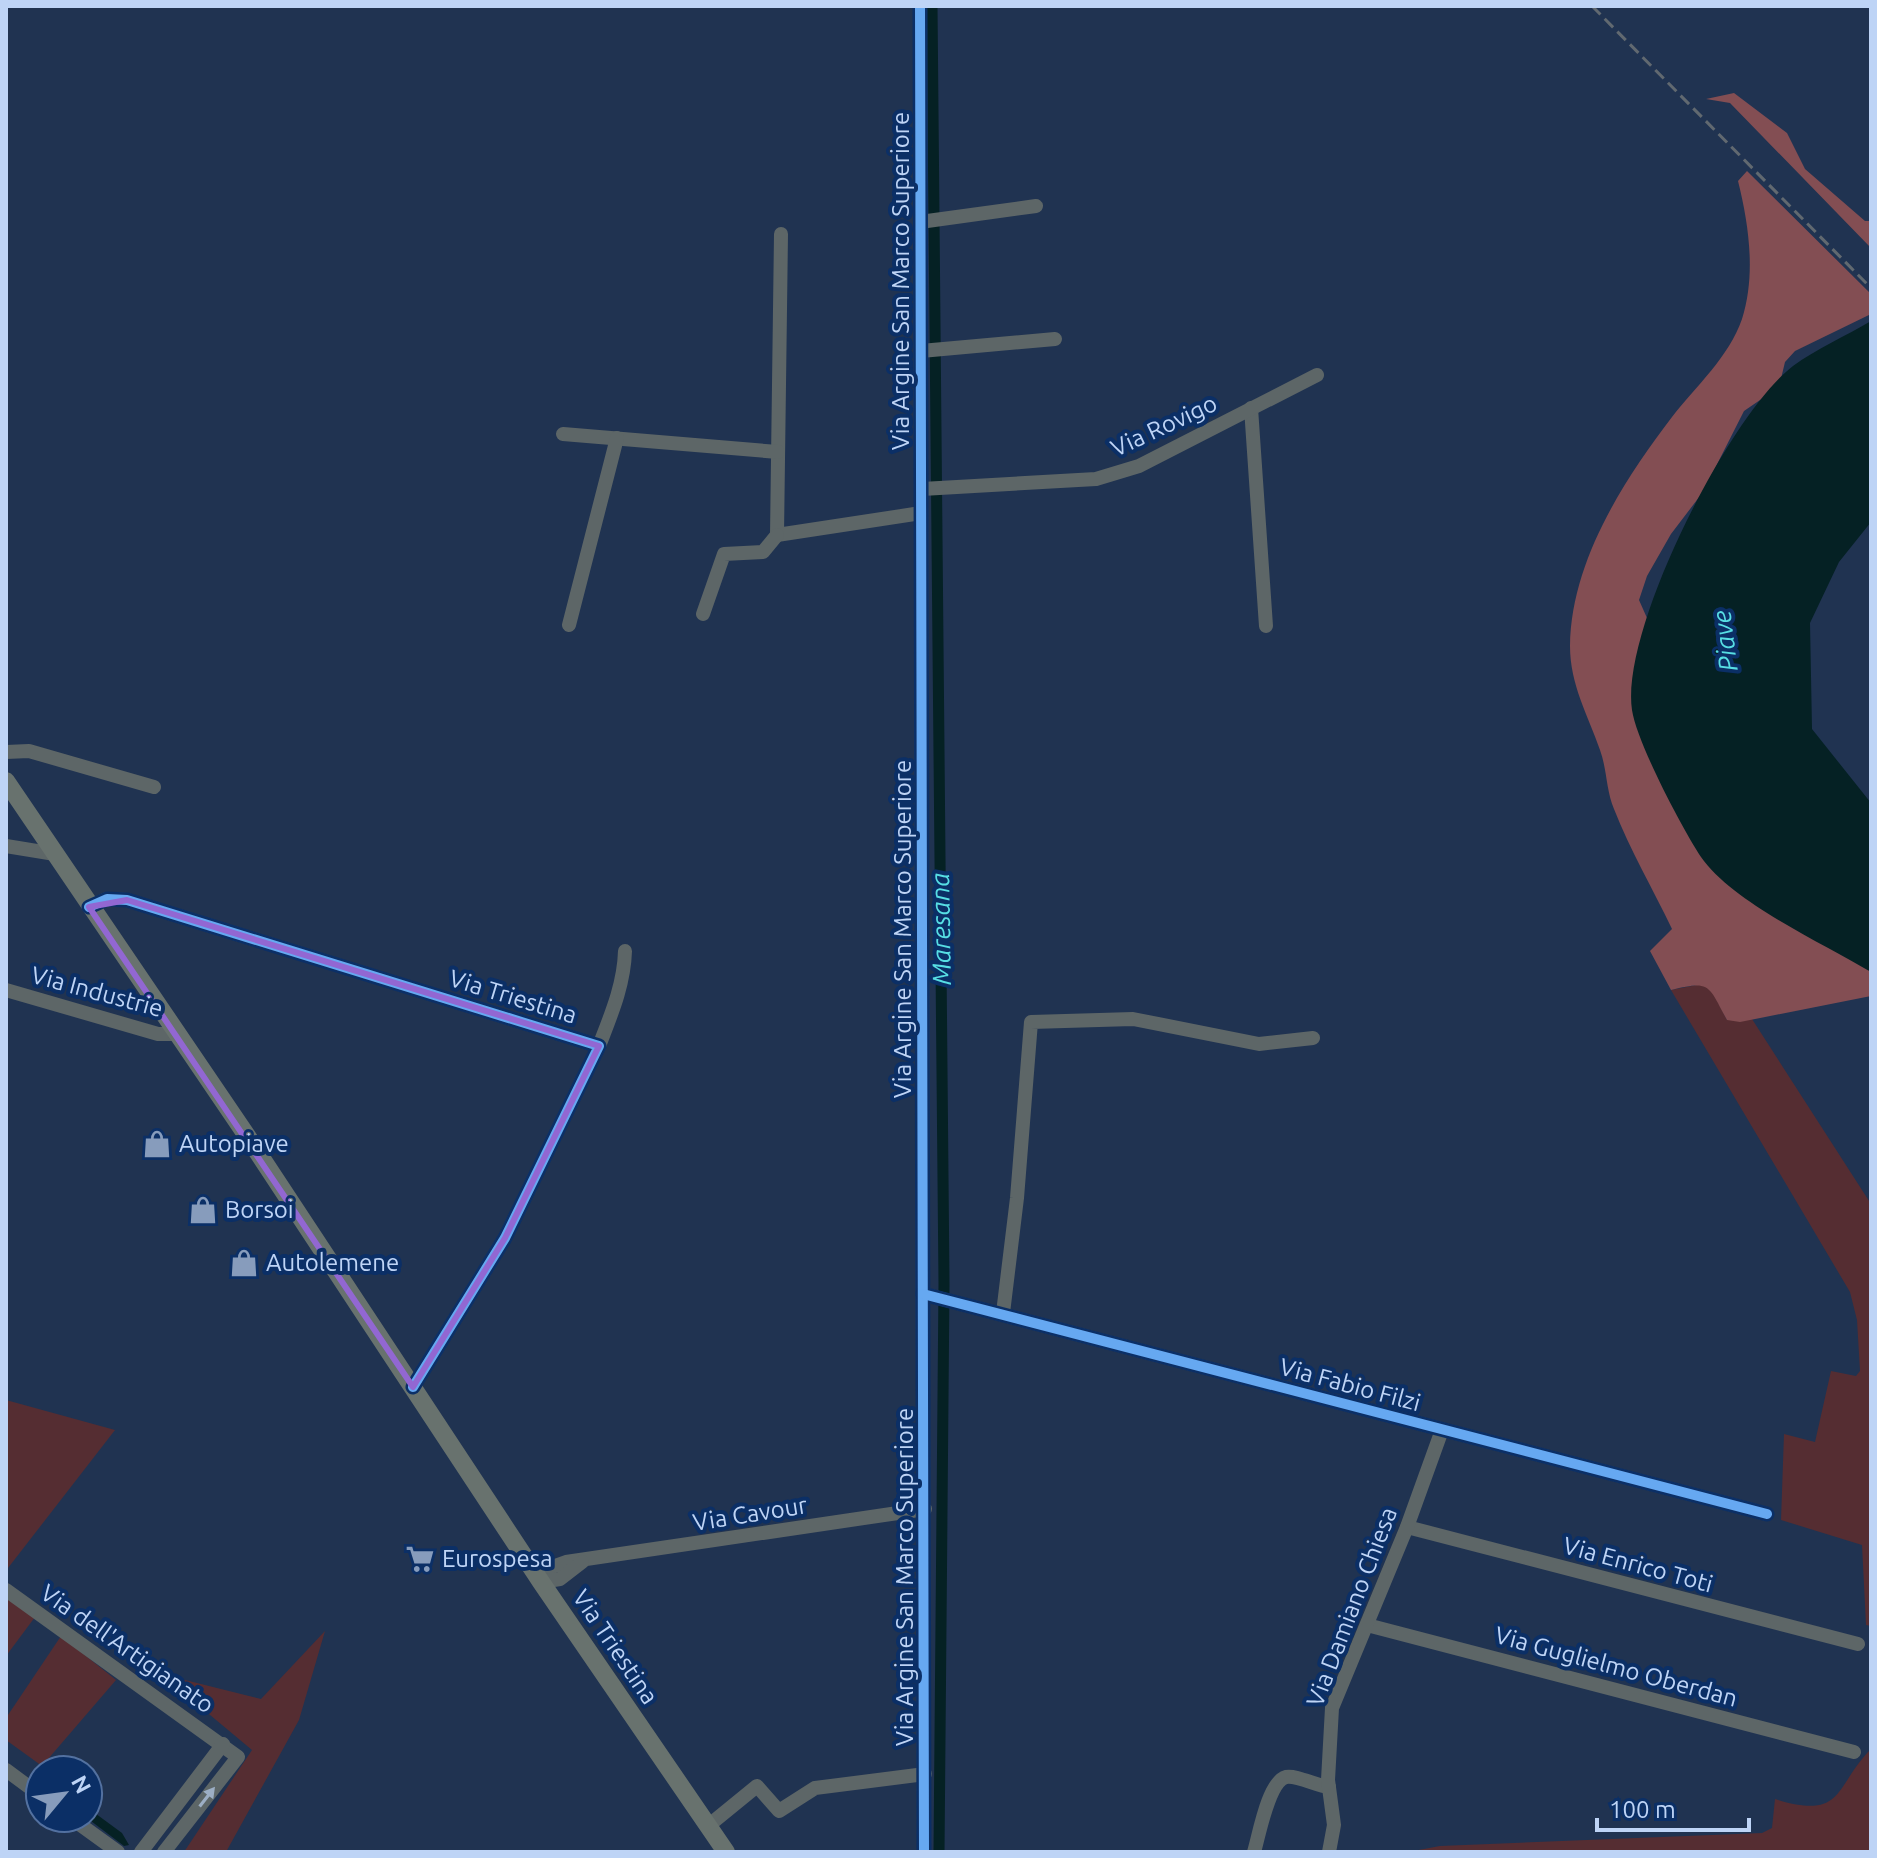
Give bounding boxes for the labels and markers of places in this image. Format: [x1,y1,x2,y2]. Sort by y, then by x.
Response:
shop icon: Autopiave [142,1129,172,1159]
place label: Autopiave [179,1130,289,1157]
shop icon: Borsoi [188,1195,218,1225]
place label: Borsoi [225,1196,294,1223]
shop icon: Autolemene [229,1248,259,1278]
place label: Autolemene [266,1249,399,1276]
supermarket icon: Eurospesa [405,1544,435,1574]
place label: Eurospesa [442,1545,553,1572]

